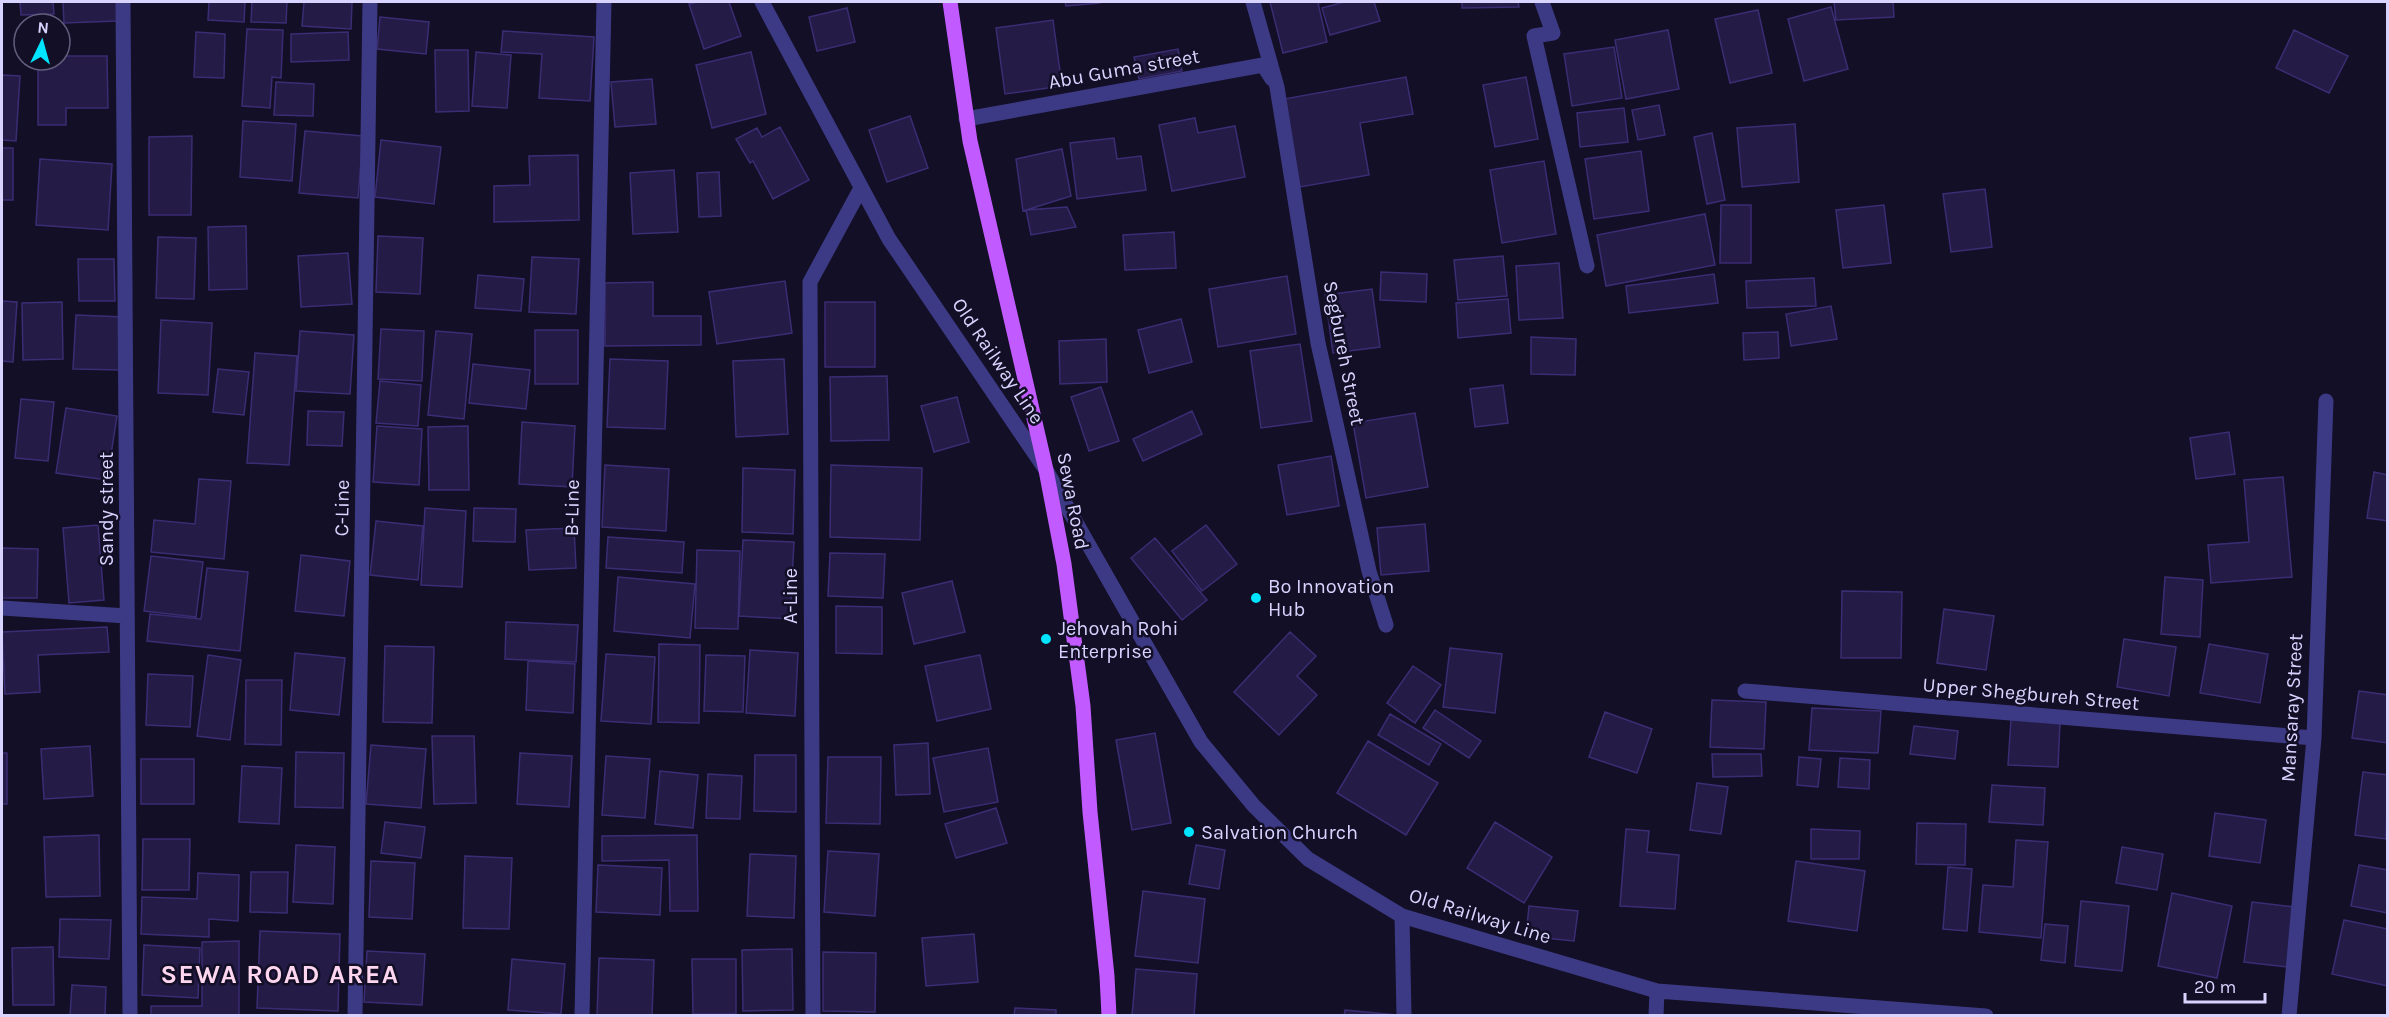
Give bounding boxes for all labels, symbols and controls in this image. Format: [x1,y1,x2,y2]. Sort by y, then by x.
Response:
north arrow [12,12,72,72]
text: N [37,18,50,38]
street label: Abu Guma street [1047,44,1202,94]
street label: Segbureh Street [1319,279,1369,428]
street label: Old Railway Line [947,294,1049,428]
street label: Sewa Road [1052,450,1094,552]
street label: Sandy street [95,451,118,566]
street label: C-Line [330,479,354,537]
street label: B-Line [560,479,584,537]
street label: A-Line [779,568,802,624]
place label: Bo Innovation Hub [1268,575,1394,621]
marker: Bo Innovation Hub [1249,591,1263,605]
place label: Jehovah Rohi Enterprise [1058,617,1178,663]
marker: Jehovah Rohi Enterprise [1039,632,1053,646]
street label: Mansaray Street [2277,633,2307,783]
street label: Upper Shegbureh Street [1922,673,2141,715]
place label: Salvation Church [1201,821,1358,844]
marker: Salvation Church [1182,825,1196,839]
street label: Old Railway Line [1406,883,1554,949]
district label: SEWA ROAD AREA [161,959,399,990]
scale bar [2185,966,2264,1004]
text: 20 m [2194,976,2236,998]

